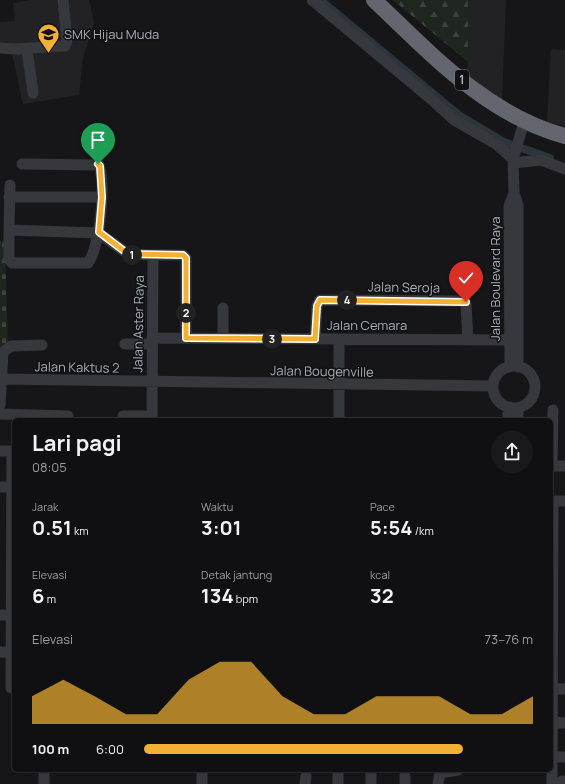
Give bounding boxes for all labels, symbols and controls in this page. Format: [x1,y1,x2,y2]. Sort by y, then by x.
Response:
school or university icon: SMK Hijau Muda [35,21,61,54]
place label: SMK Hijau Muda [64,25,159,43]
road number: 1 [455,70,469,90]
pin [81,123,115,164]
icon: arrive [87,129,109,151]
street label: Jalan Boulevard Raya [486,217,504,341]
pin: 1 [122,245,142,265]
text: 1 [130,247,134,262]
pin [449,261,483,302]
icon: check [455,267,477,289]
street label: Jalan Aster Raya [128,275,148,373]
street label: Jalan Seroja [368,277,440,297]
pin: 4 [337,290,357,310]
text: 4 [344,292,350,307]
pin: 2 [176,303,196,323]
text: 2 [183,305,189,320]
street label: Jalan Cemara [327,316,407,334]
pin: 3 [262,329,282,349]
text: 3 [269,331,275,346]
street label: Jalan Kaktus 2 [34,357,120,377]
street label: Jalan Bougenville [270,361,374,381]
text: Lari pagi [32,428,122,458]
button: share [491,431,533,473]
text: 08:05 [32,458,67,476]
text: Jarak [32,499,59,514]
text: Waktu [201,499,233,514]
text: Pace [370,499,395,514]
text: 0.51 [32,514,72,541]
text: 3:01 [201,514,241,541]
text: 5:54 [370,514,412,541]
text: km [72,523,89,538]
text: /km [412,523,434,538]
text: Elevasi [32,567,67,582]
text: Detak jantung [201,567,272,582]
text: kcal [370,567,390,582]
text: 6 [32,582,44,609]
text: 134 [201,582,234,609]
text: 32 [370,582,394,609]
text: m [44,591,56,606]
text: bpm [234,591,258,606]
text: Elevasi [32,630,73,648]
text: 73–76 m [484,630,533,648]
text: 100 m [32,740,69,758]
text: 6:00 [96,740,124,758]

